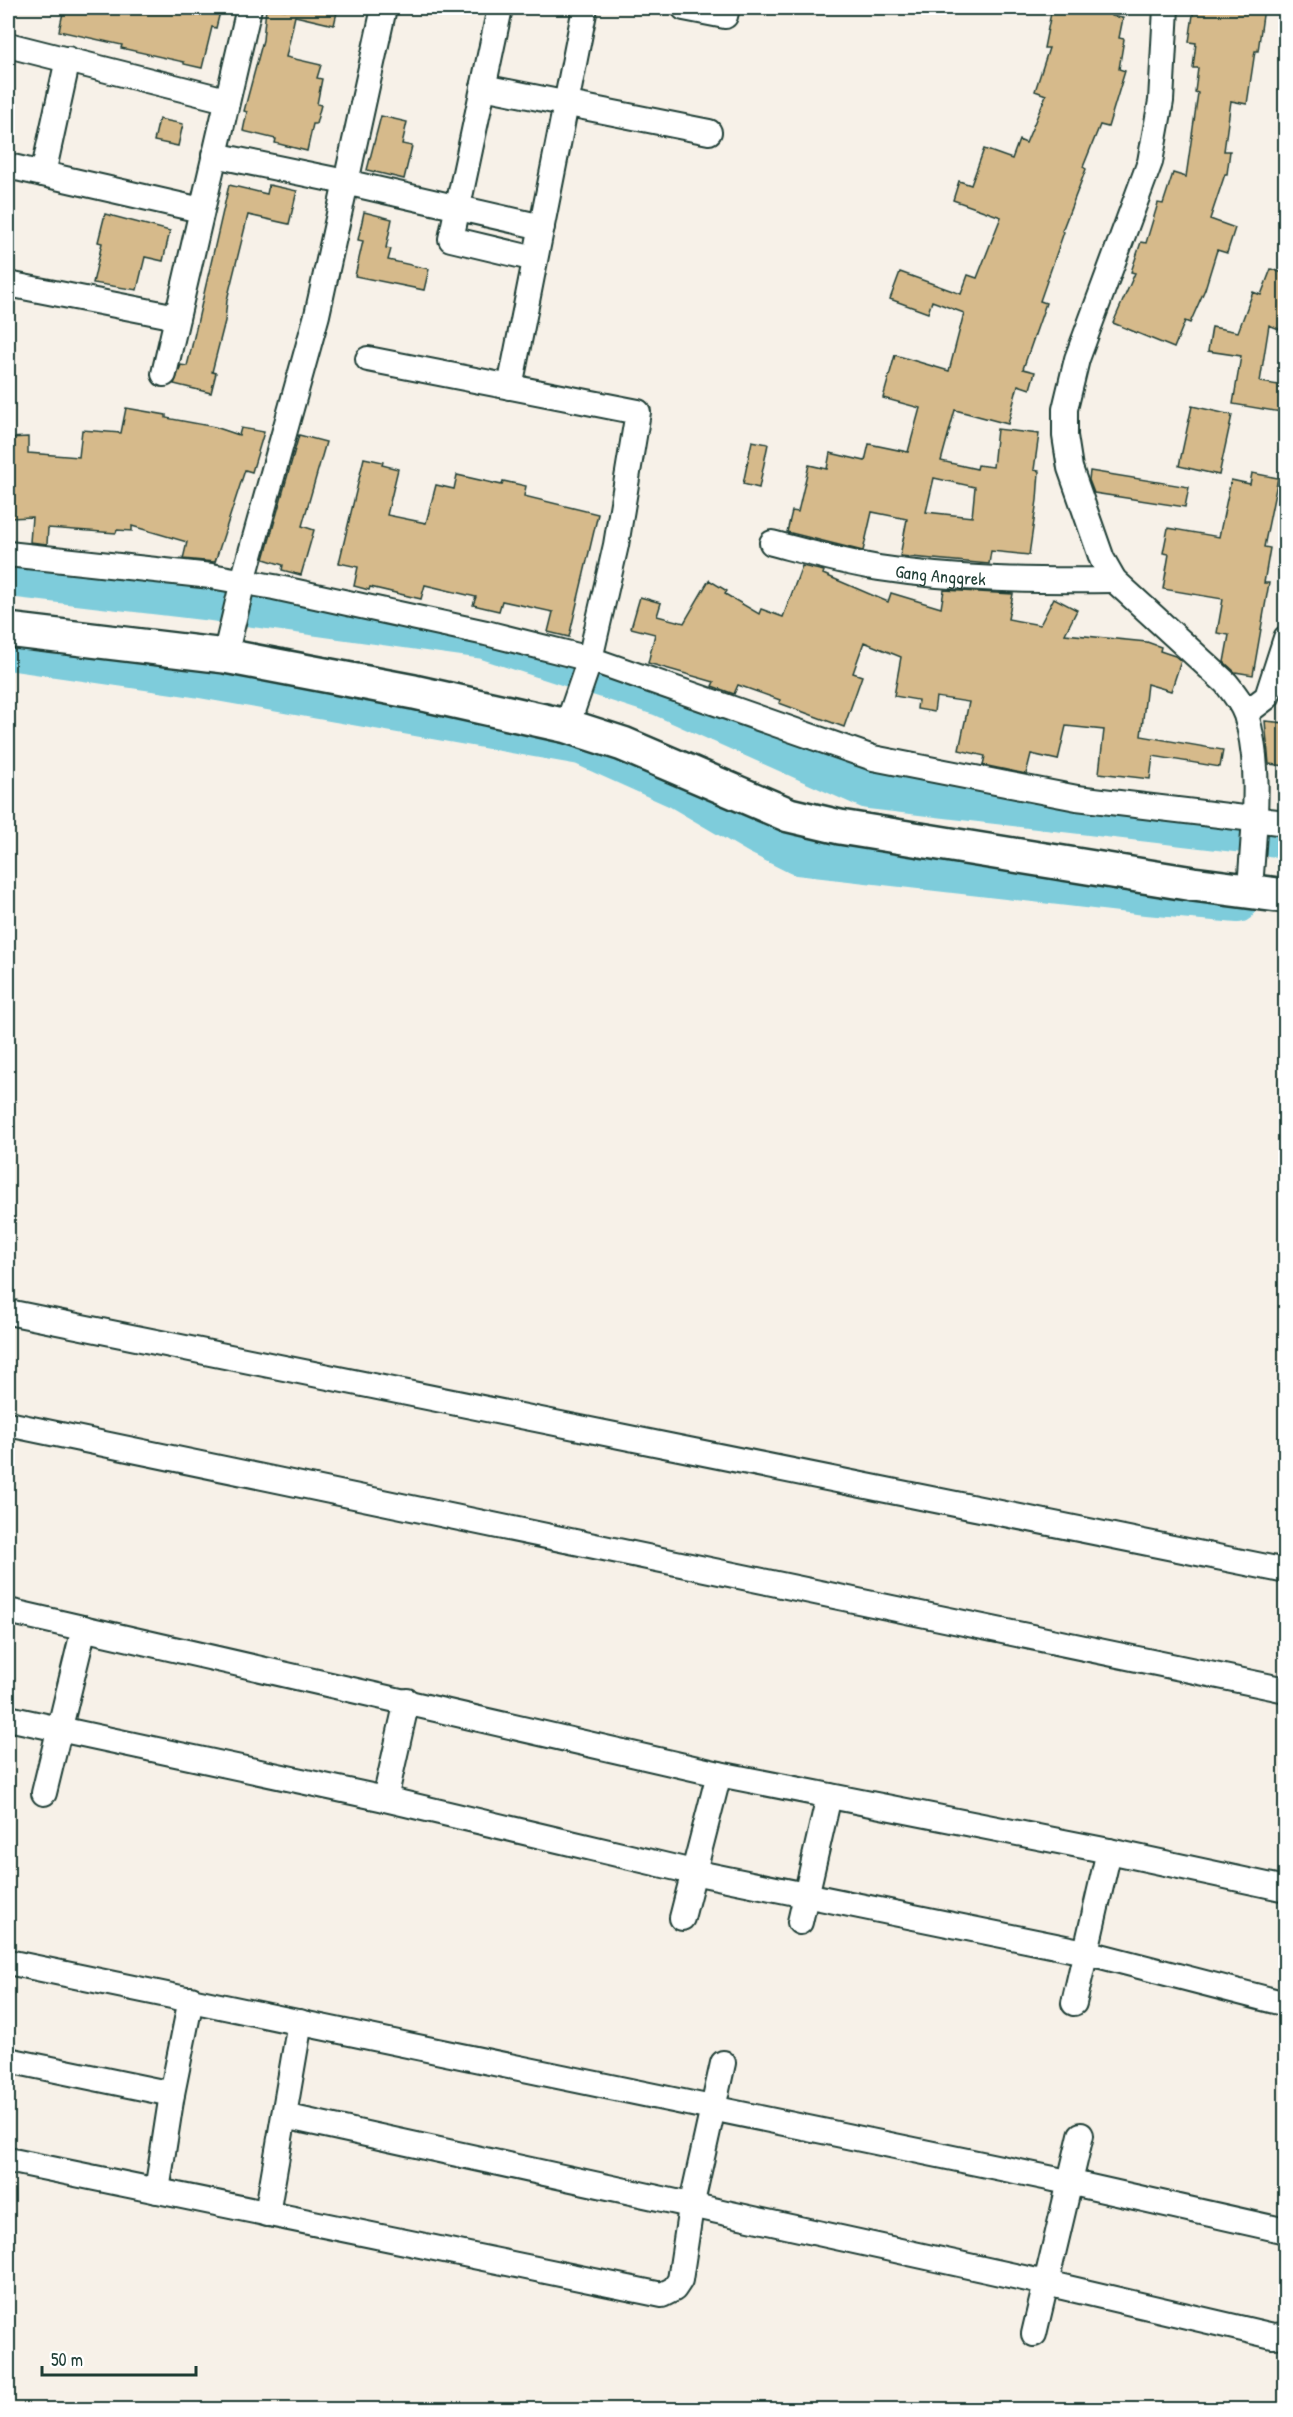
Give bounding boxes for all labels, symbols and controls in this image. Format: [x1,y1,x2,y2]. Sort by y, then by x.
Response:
street label: Gang Anggrek [894,558,987,591]
scale bar [42,2339,196,2377]
text: 50 m [51,2347,83,2372]

